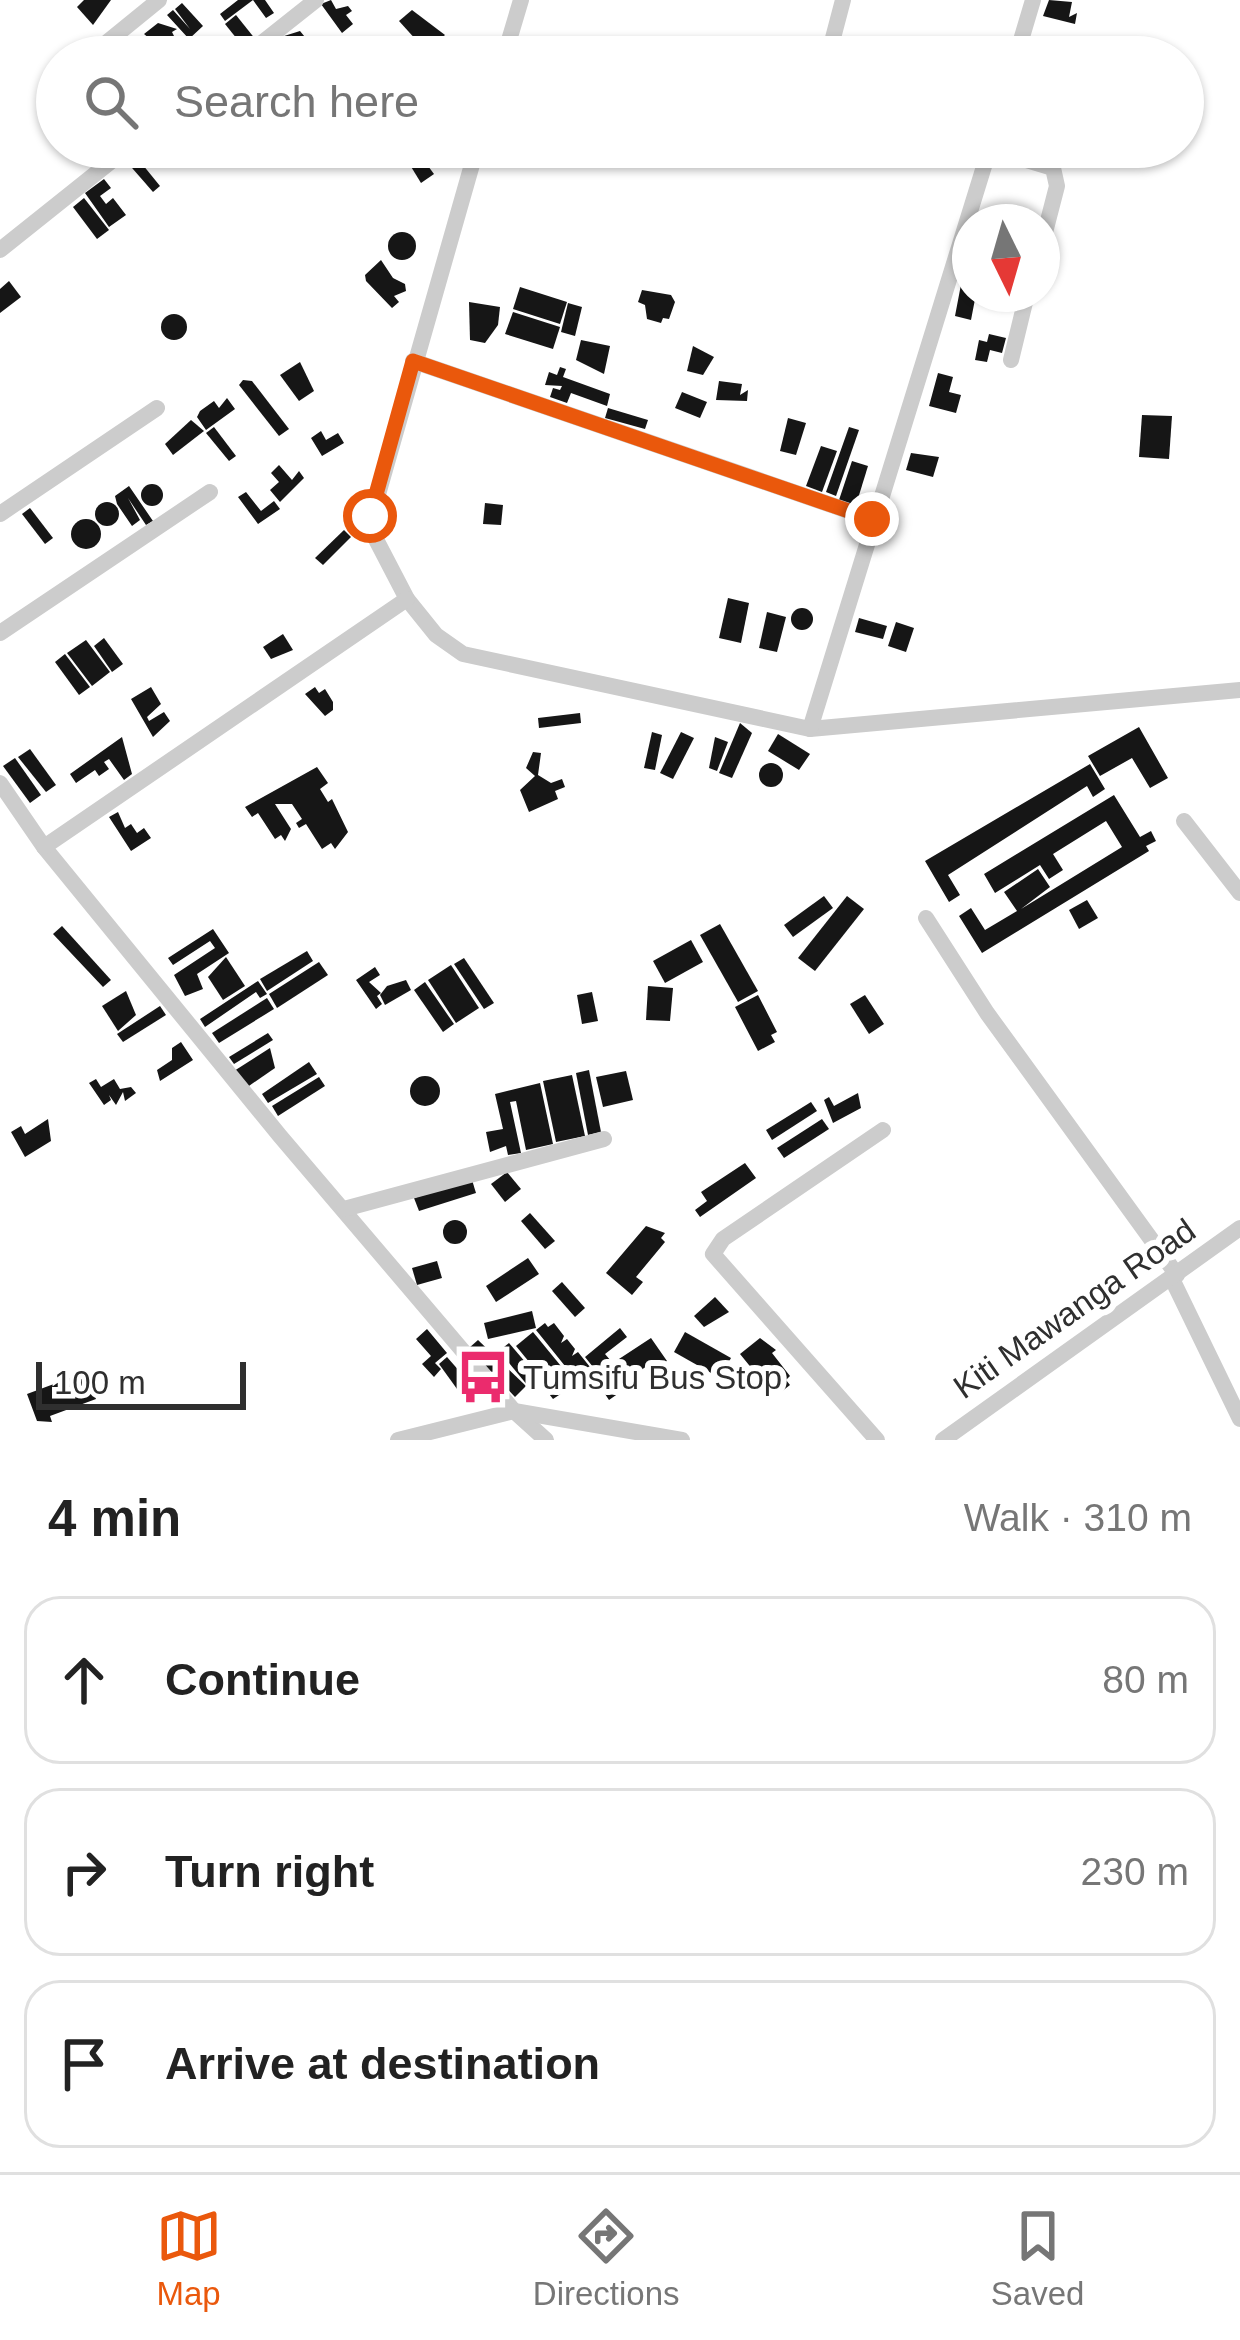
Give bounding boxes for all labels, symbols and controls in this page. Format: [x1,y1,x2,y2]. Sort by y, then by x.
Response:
search box [36,36,1204,168]
icon: search [78,69,144,135]
text: Search here [174,76,419,127]
north arrow [952,204,1060,312]
route start [343,489,397,543]
route end [845,492,899,546]
street label: Kiti Mawanga Road [946,1211,1202,1406]
bus stop icon: Tumsifu Bus Stop [454,1348,512,1406]
scale bar [36,1356,246,1409]
place label: Tumsifu Bus Stop [523,1359,782,1396]
text: 100 m [54,1364,146,1401]
text: 4 min [48,1490,181,1547]
text: Walk · 310 m [964,1496,1192,1539]
icon: ahead [51,1647,117,1713]
text: Continue [165,1654,360,1705]
text: 80 m [1102,1658,1189,1701]
icon: right [51,1839,117,1905]
text: Turn right [165,1846,374,1897]
text: 230 m [1081,1850,1189,1893]
icon: arrive [51,2031,117,2097]
text: Arrive at destination [165,2038,600,2089]
tab: Map [156,2203,222,2313]
tab: Directions [533,2203,680,2313]
tab: Saved [991,2203,1084,2313]

